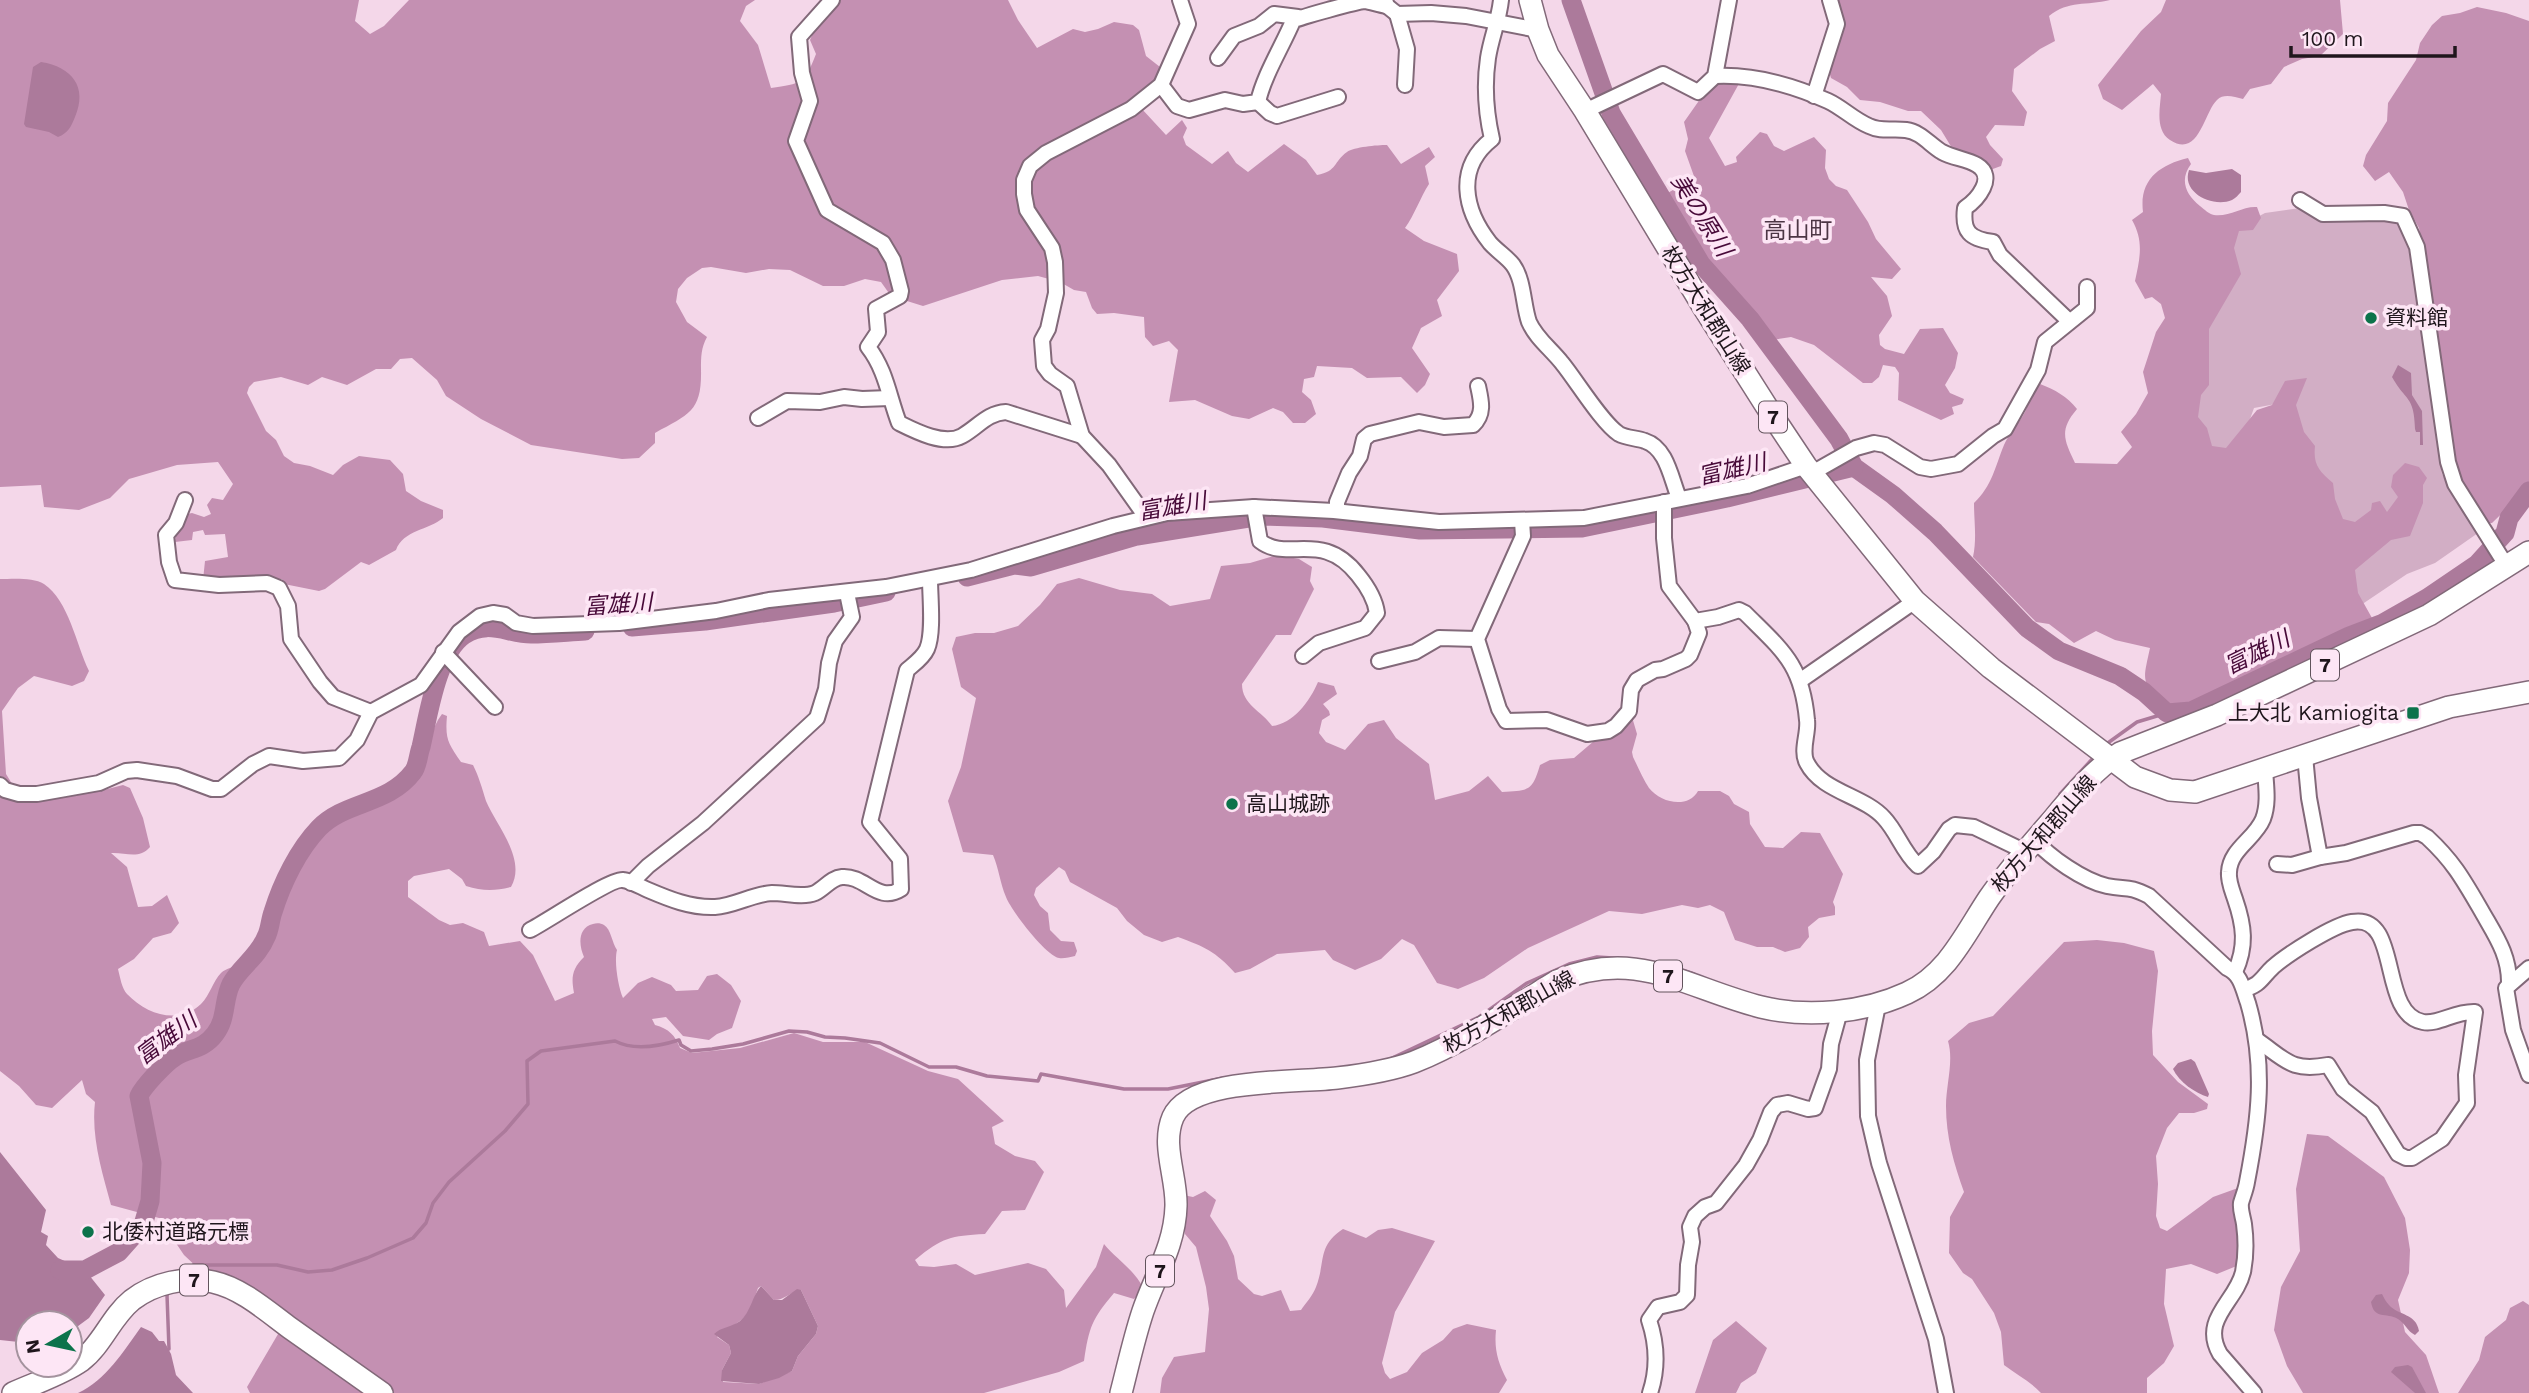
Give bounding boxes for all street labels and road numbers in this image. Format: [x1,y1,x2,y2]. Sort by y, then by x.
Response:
street label: 枚方大和郡山線 [1657,241,1756,379]
road number: 7 [1759,402,1787,432]
road number: 7 [2311,650,2339,680]
street label: 枚方大和郡山線 [1986,770,2101,897]
road number: 7 [1654,960,1682,992]
street label: 枚方大和郡山線 [1438,965,1579,1058]
road number: 7 [1146,1256,1174,1287]
road number: 7 [180,1264,208,1296]

